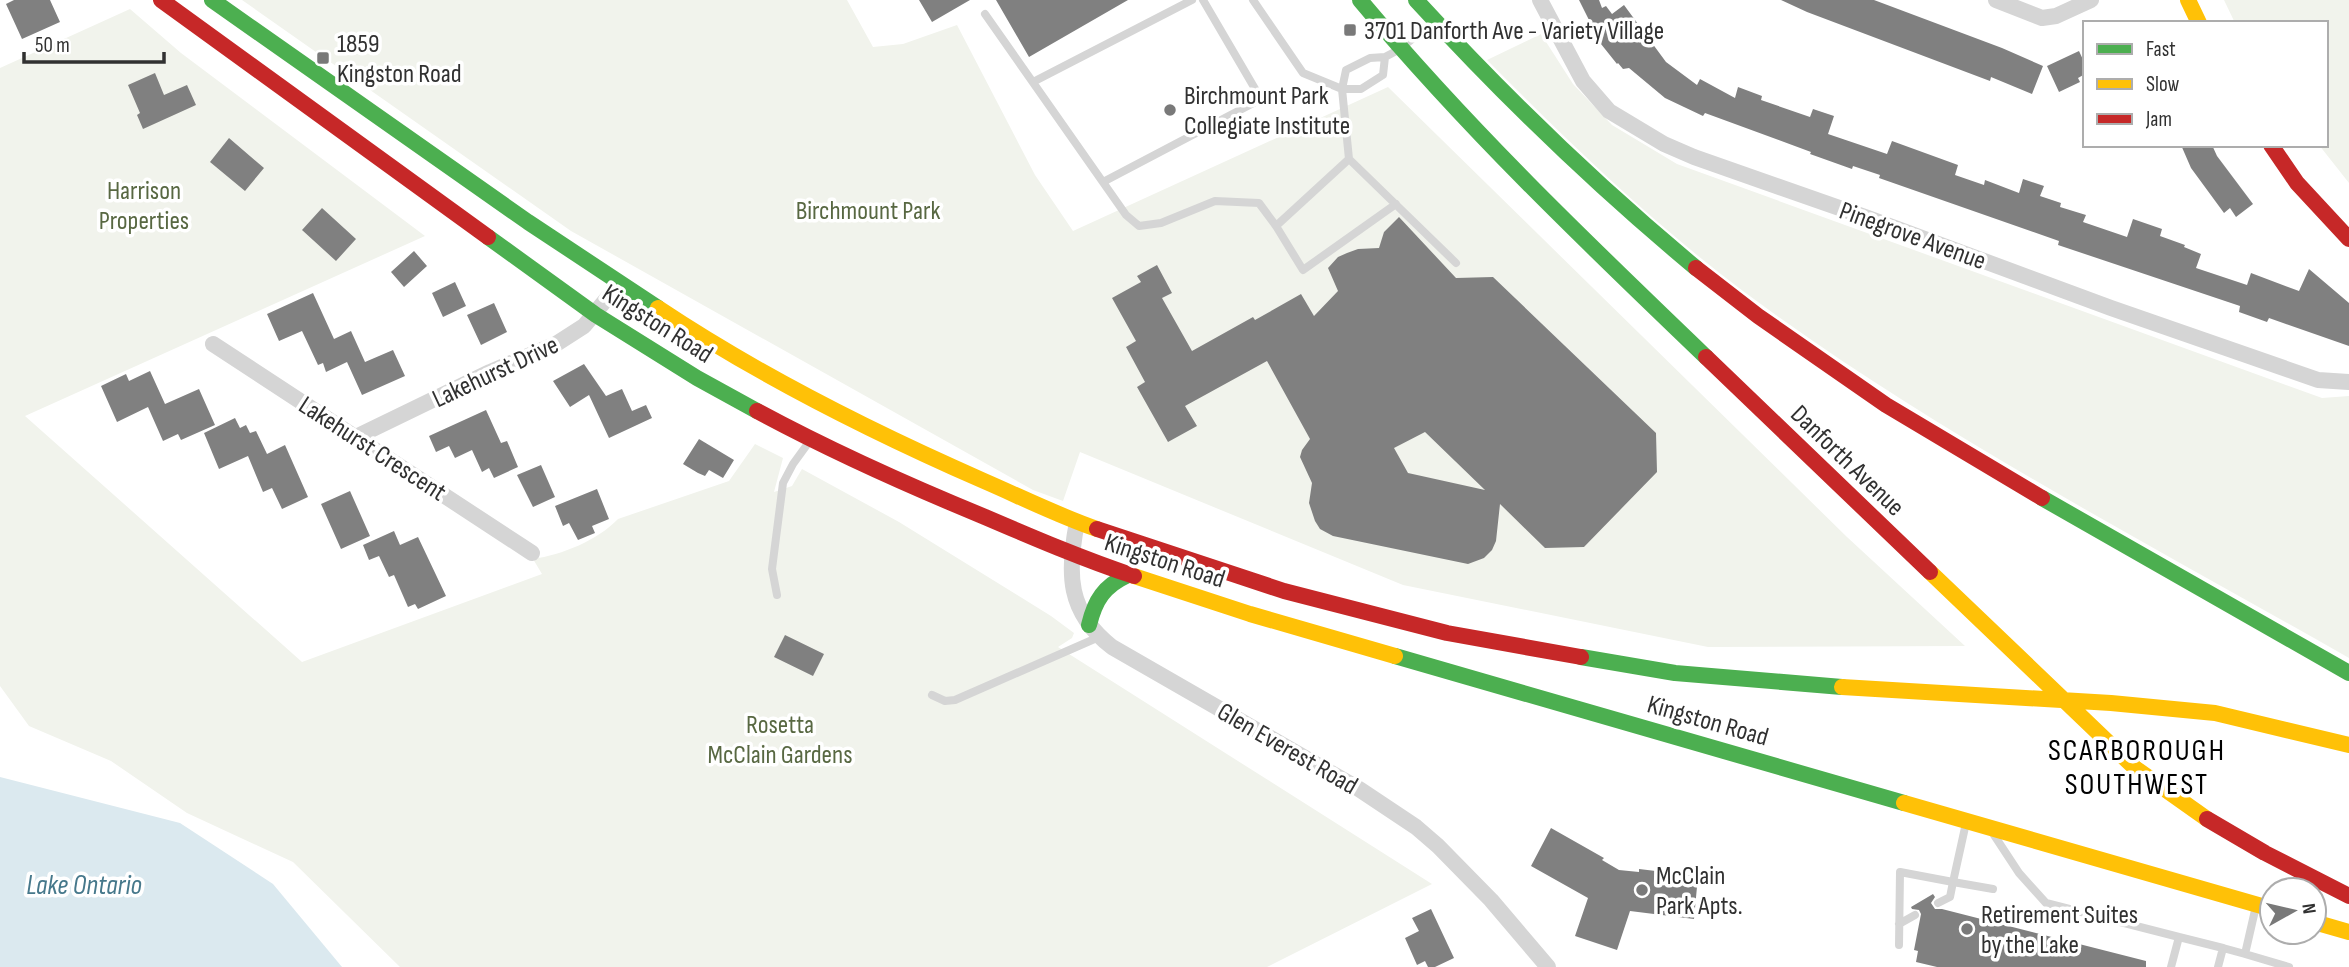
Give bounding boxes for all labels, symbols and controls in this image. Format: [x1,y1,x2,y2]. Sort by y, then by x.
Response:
place label: 3701 Danforth Ave - Variety Village [1364,16,1664,47]
scale bar [24,21,164,65]
legend [2083,21,2328,147]
marker: 3701 Danforth Ave - Variety Village [1342,22,1358,38]
place label: 1859 Kingston Road [337,29,462,90]
text: 50 m [35,33,70,58]
text: Fast [2146,37,2176,62]
marker: 1859 Kingston Road [315,50,331,66]
text: Slow [2146,72,2180,97]
place label: Birchmount Park Collegiate Institute [1184,81,1350,142]
marker: Birchmount Park Collegiate Institute [1162,102,1178,118]
text: Jam [2145,107,2172,132]
park label: Harrison Properties [99,176,189,237]
park label: Birchmount Park [796,196,940,227]
street label: Pinegrove Avenue [1835,196,1990,277]
street label: Kingston Road [596,278,718,370]
street label: Lakehurst Drive [428,330,564,415]
street label: Lakehurst Crescent [293,390,452,508]
street label: Danforth Avenue [1784,399,1910,523]
street label: Kingston Road [1100,527,1229,595]
street label: Kingston Road [1643,689,1772,754]
street label: Glen Everest Road [1212,697,1363,802]
park label: Rosetta McClain Gardens [707,710,853,771]
district label: SCARBOROUGH SOUTHWEST [2048,733,2226,803]
place label: McClain Park Apts. [1656,861,1743,922]
water label: Lake Ontario [26,869,142,902]
north arrow [2258,876,2328,946]
marker: McClain Park Apts. [1634,882,1650,898]
place label: Retirement Suites by the Lake [1981,900,2138,961]
text: N [2296,902,2320,915]
marker: Retirement Suites by the Lake [1959,921,1975,937]

